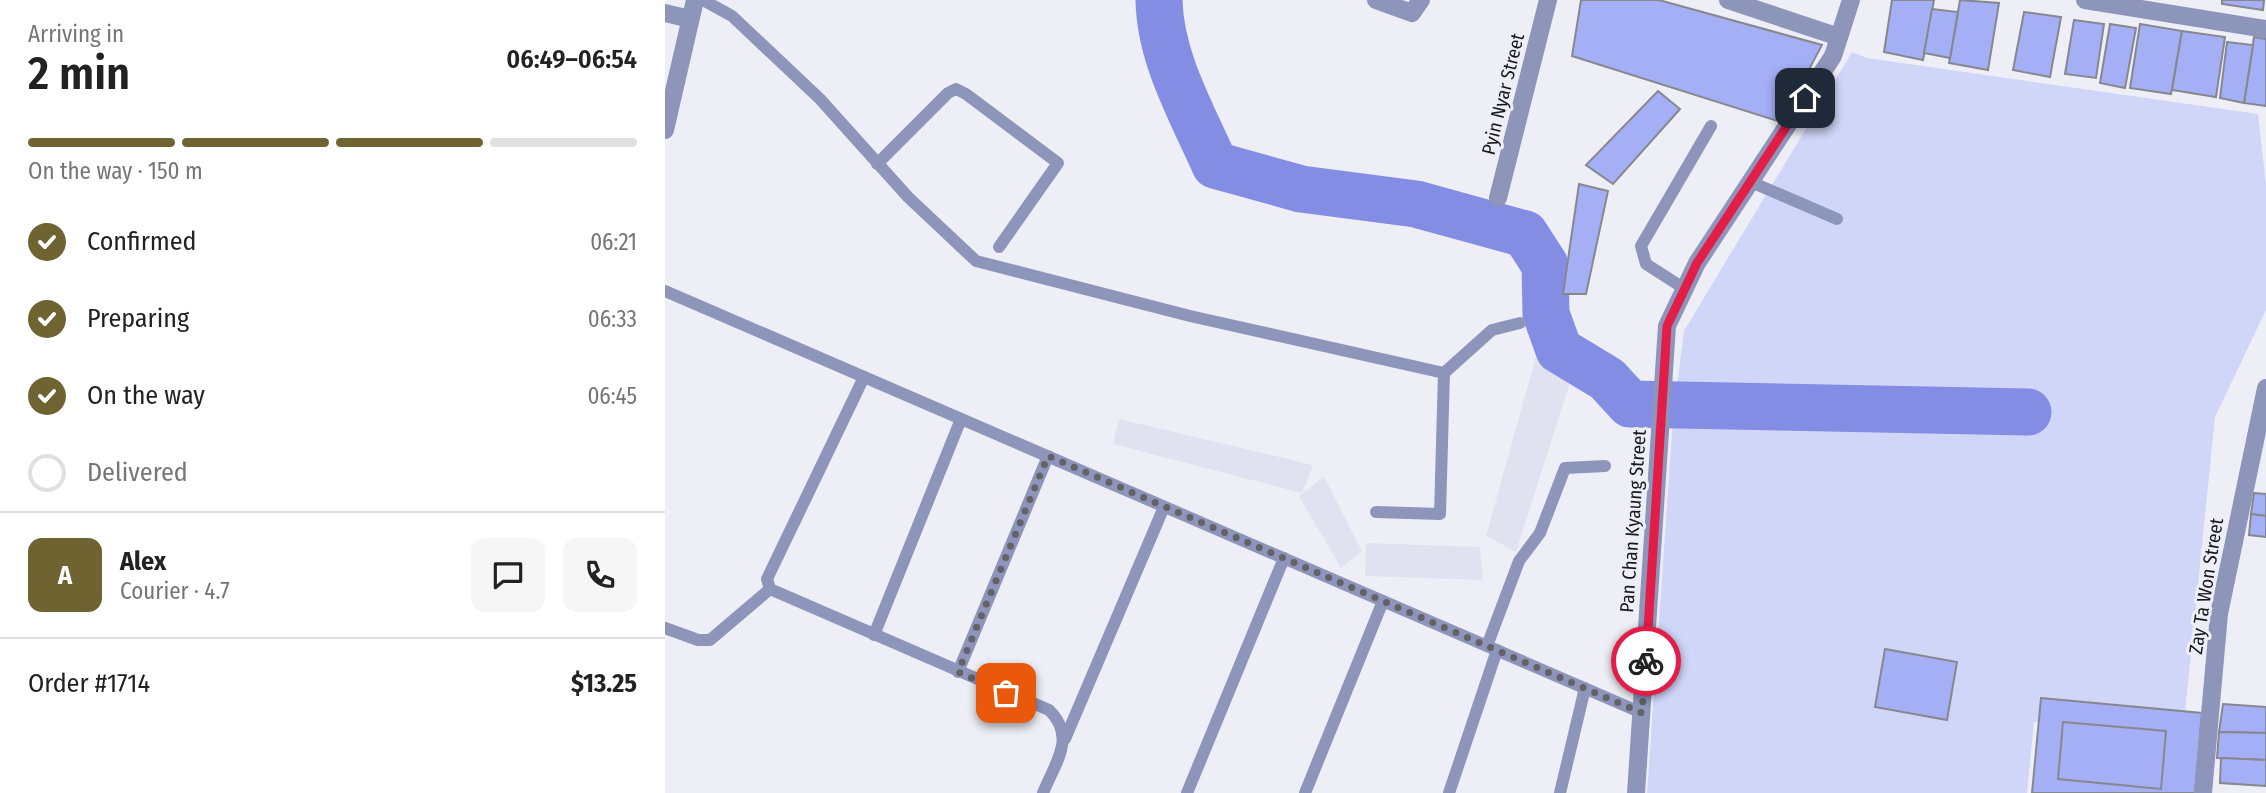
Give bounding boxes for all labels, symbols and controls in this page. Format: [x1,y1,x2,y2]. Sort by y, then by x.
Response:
text: Arriving in [28,20,124,48]
street label: Pyin Nyar Street [1477,30,1529,157]
text: 06:49–06:54 [506,44,637,75]
text: 2 min [28,46,130,101]
pin [1775,68,1835,128]
icon: home [1786,79,1824,117]
text: On the way · 150 m [28,157,203,185]
icon: check [28,223,66,261]
text: Confirmed [87,226,197,257]
text: 06:21 [590,228,637,256]
icon: check [28,300,66,338]
text: Preparing [87,303,189,334]
text: 06:33 [588,305,637,333]
icon: check [28,377,66,415]
text: On the way [87,380,205,411]
text: 06:45 [587,382,637,410]
street label: Pan Chan Kyaung Street [1615,428,1651,613]
text: Delivered [87,457,188,488]
street label: Zay Ta Won Street [2184,516,2228,656]
button: chat [471,538,545,612]
button: phone [563,538,637,612]
text: Alex [120,546,166,577]
text: A [58,560,72,591]
text: Courier · 4.7 [120,577,230,605]
courier [1611,626,1681,696]
icon: bike [1627,642,1665,680]
pin [976,663,1036,723]
text: Order #1714 [28,668,150,699]
text: $13.25 [571,668,637,699]
icon: bag [987,674,1025,712]

